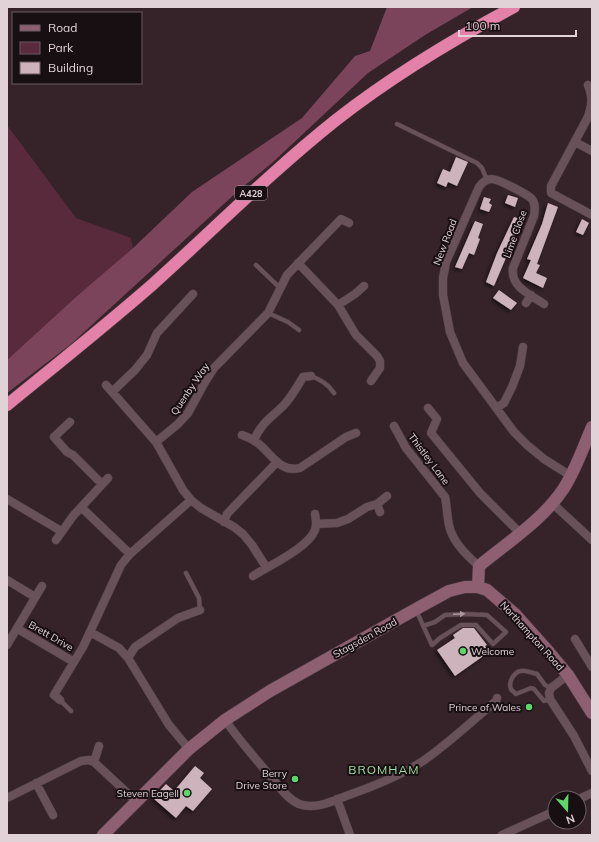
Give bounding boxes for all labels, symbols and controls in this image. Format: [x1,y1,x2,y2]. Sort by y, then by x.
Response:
legend [12,12,142,84]
scale bar [459,12,576,38]
text: 100 m [465,18,500,33]
text: Road [48,20,77,35]
text: Park [48,40,74,55]
text: Building [48,60,93,75]
road number: A428 [235,186,267,200]
street label: Lime Close [500,208,530,260]
street label: New Road [430,217,460,267]
street label: Quenby Way [168,360,213,418]
street label: Thistley Lane [405,431,453,487]
street label: Northampton Road [497,598,567,674]
one-way arrow [453,611,466,617]
street label: Stagsden Road [331,615,399,661]
street label: Brett Drive [26,618,76,654]
place label: Welcome [471,645,514,658]
marker: Welcome [458,646,468,656]
place label: Prince of Wales [449,701,521,714]
marker: Prince of Wales [524,702,534,712]
district label: BROMHAM [348,762,420,777]
place label: Berry Drive Store [236,767,288,792]
marker: Berry Drive Store [290,774,300,784]
place label: Steven Eagell [117,787,179,800]
marker: Steven Eagell [182,788,192,798]
north arrow [547,790,587,830]
text: N [564,811,577,827]

